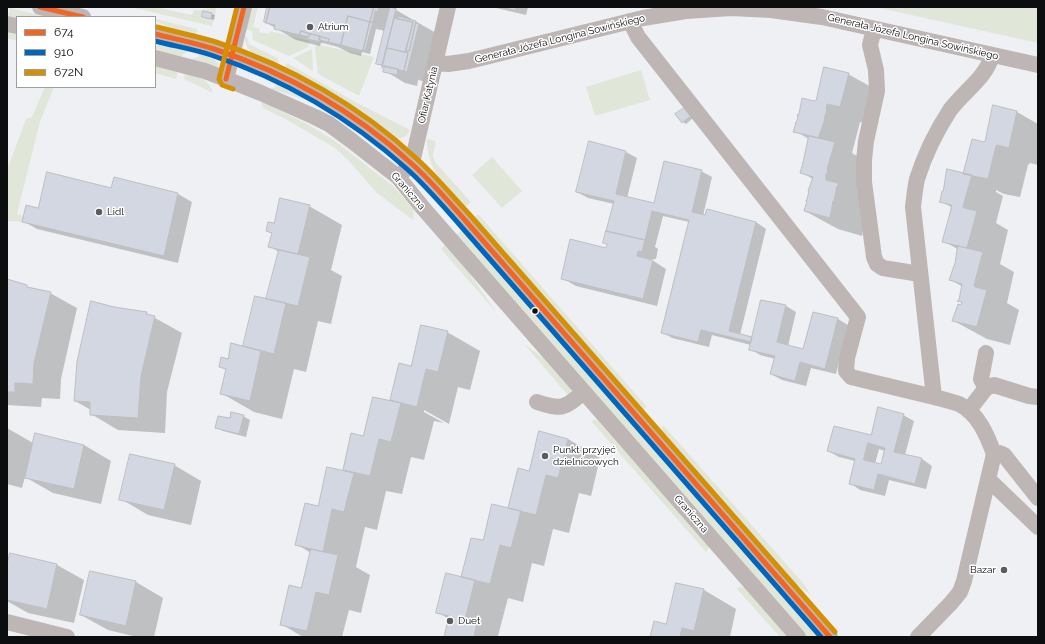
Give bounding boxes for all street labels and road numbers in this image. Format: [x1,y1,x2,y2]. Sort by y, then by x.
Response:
street label: Generała Józefa Longina Sowińskiego [826,11,1000,63]
street label: Generała Józefa Longina Sowińskiego [474,12,646,66]
street label: Ofiar Katynia [416,65,440,125]
street label: Graniczna [388,170,428,212]
street label: Graniczna [671,493,711,535]

